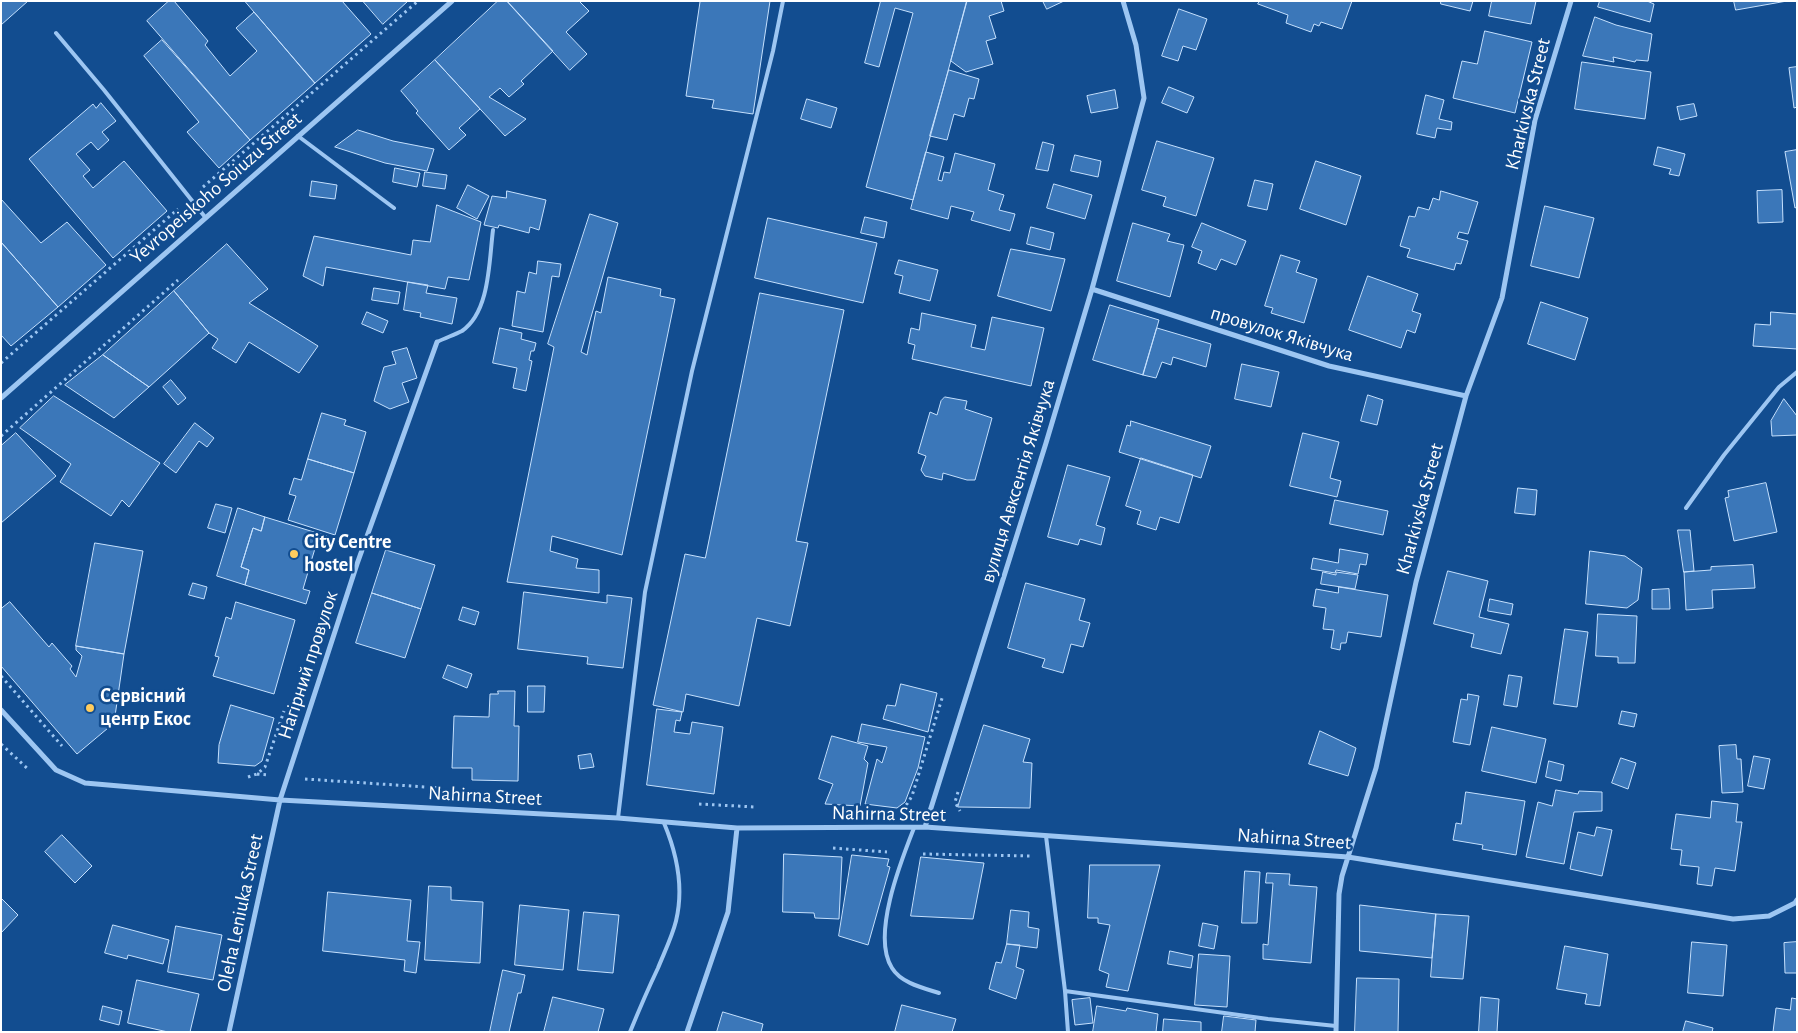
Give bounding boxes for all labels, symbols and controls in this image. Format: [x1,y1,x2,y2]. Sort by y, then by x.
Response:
street label: Kharkivska Street [1500,36,1556,172]
street label: Yevropeiskoho Soiuzu Street [125,107,307,269]
street label: провулок Яківчука [1207,301,1357,367]
street label: вулиця Авксентія Яківчука [976,376,1060,586]
street label: Kharkivska Street [1391,441,1449,577]
place label: City Centre hostel [304,530,391,577]
marker: City Centre hostel [288,548,300,560]
street label: Нагірний провулок [273,588,343,742]
place label: Сервісний центр Екос [100,684,191,731]
marker: Сервісний центр Екос [84,702,96,714]
street label: Nahirna Street [427,781,543,811]
street label: Nahirna Street [832,801,946,827]
street label: Nahirna Street [1236,823,1352,855]
street label: Oleha Leniuka Street [212,832,268,994]

